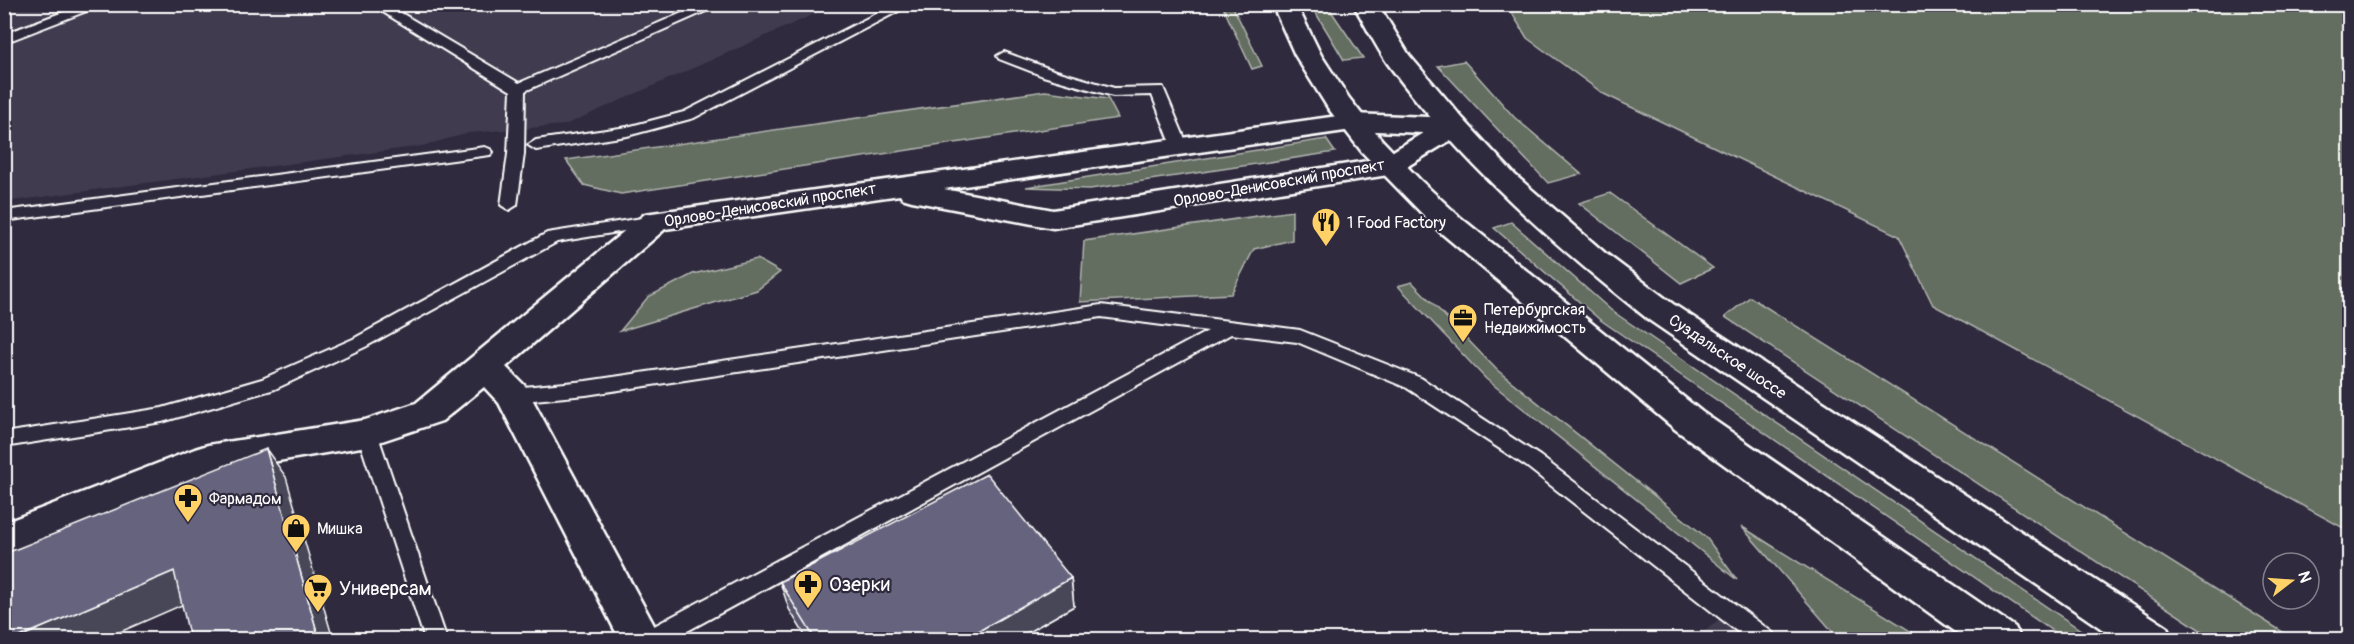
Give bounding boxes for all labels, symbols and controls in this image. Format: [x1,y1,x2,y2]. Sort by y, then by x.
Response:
street label: Орлово-Денисовский проспект [1172,155,1387,211]
street label: Орлово-Денисовский проспект [663,178,878,232]
restaurant icon: 1 Food Factory [1310,206,1342,248]
place label: 1 Food Factory [1347,213,1446,233]
place label: Петербургская Недвижимость [1484,300,1586,338]
office icon: Петербургская Недвижимость [1447,302,1479,344]
street label: Суздальское шоссе [1665,310,1790,404]
pharmacy icon: Фармадом [172,482,204,524]
place label: Фармадом [209,489,281,509]
shop icon: Мишка [280,512,312,554]
place label: Мишка [317,519,363,539]
north arrow [2261,551,2321,611]
pharmacy icon: Озерки [792,568,824,610]
text: N [2293,569,2316,585]
supermarket icon: Универсам [302,572,334,614]
place label: Озерки [829,572,890,597]
place label: Универсам [339,576,432,601]

